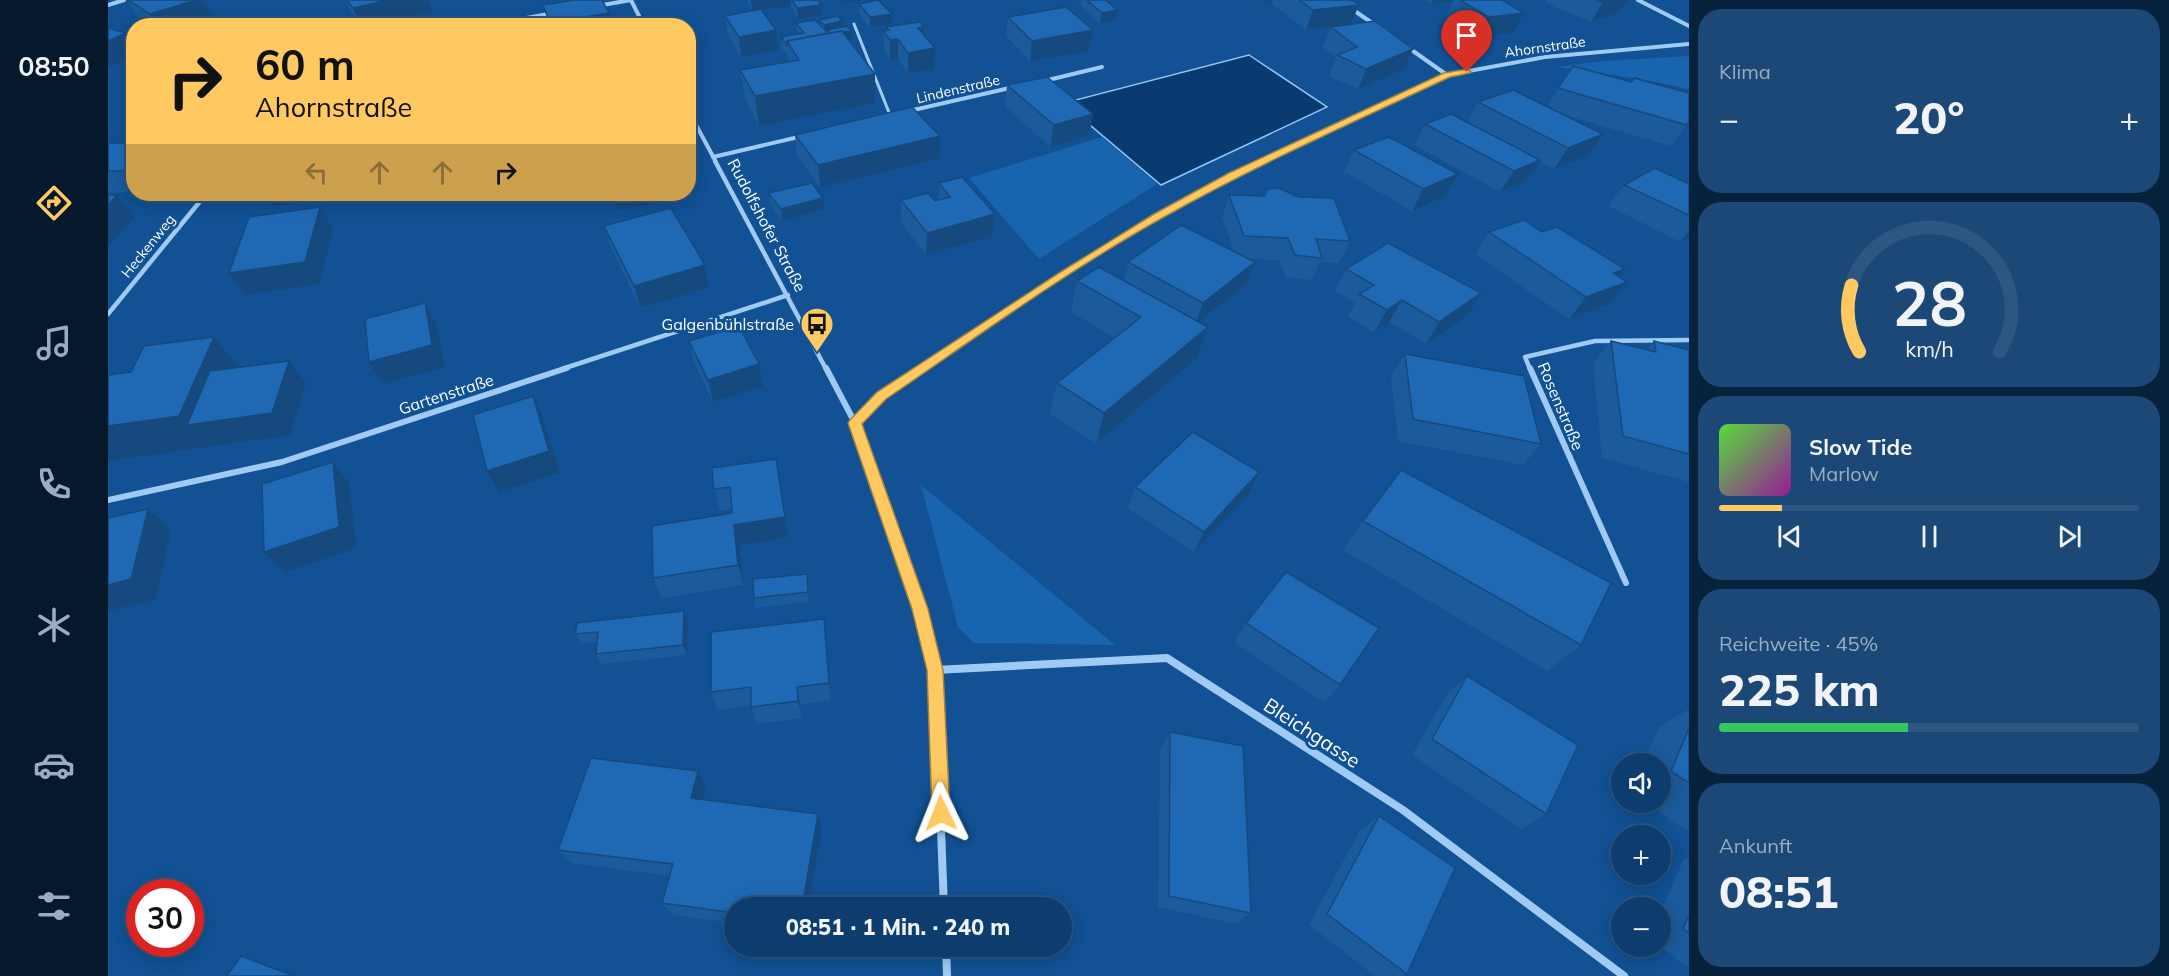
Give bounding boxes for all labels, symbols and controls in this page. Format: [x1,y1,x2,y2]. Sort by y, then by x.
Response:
pin [1441,10,1492,72]
icon: arrive [1450,19,1483,52]
street label: Ahornstraße [1503,32,1587,62]
text: 60 m [255,38,355,91]
icon: right [156,42,234,120]
text: 08:50 [18,49,90,83]
text: Klima [1719,59,1771,84]
street label: Lindenstraße [915,71,1001,107]
text: 20° [1893,89,1965,145]
text: Ahornstraße [255,90,412,124]
text: − [1719,98,1739,139]
text: + [2119,98,2139,139]
street label: Rudolfshofer Straße [723,155,811,295]
icon: left [300,156,333,189]
icon: ahead [363,156,396,189]
icon: ahead [426,156,459,189]
icon: right [489,156,522,189]
icon: directions [33,182,75,224]
street label: Heckenweg [117,211,179,281]
text: 28 [1892,263,1966,342]
bus stop icon: Galgenbühlstraße [799,306,835,353]
place label: Galgenbühlstraße [662,314,794,334]
icon: music [33,322,75,364]
text: km/h [1905,335,1953,362]
street label: Rosenstraße [1533,359,1589,453]
street label: Gartenstraße [396,369,496,419]
text: Slow Tide [1809,433,1912,461]
text: Marlow [1809,461,1879,486]
icon: phone [33,463,75,505]
icon: previous [1773,520,1806,553]
icon: pause [1913,520,1946,553]
icon: next [2053,520,2086,553]
icon: climate [33,604,75,646]
text: Reichweite · 45% [1719,631,1878,656]
text: 225 km [1719,661,1880,717]
street label: Bleichgasse [1259,692,1365,773]
icon: car [33,744,75,786]
map controls [1611,753,1671,957]
button: sound [1611,753,1671,813]
position arrow [909,781,973,845]
button: + [1611,825,1671,885]
text: Ankunft [1719,833,1792,858]
text: 08:51 [1719,863,1839,919]
speed limit sign: 30 [126,879,204,957]
icon: filters [33,885,75,927]
button: − [1611,897,1671,957]
text: 08:51 · 1 Min. · 240 m [786,913,1010,941]

